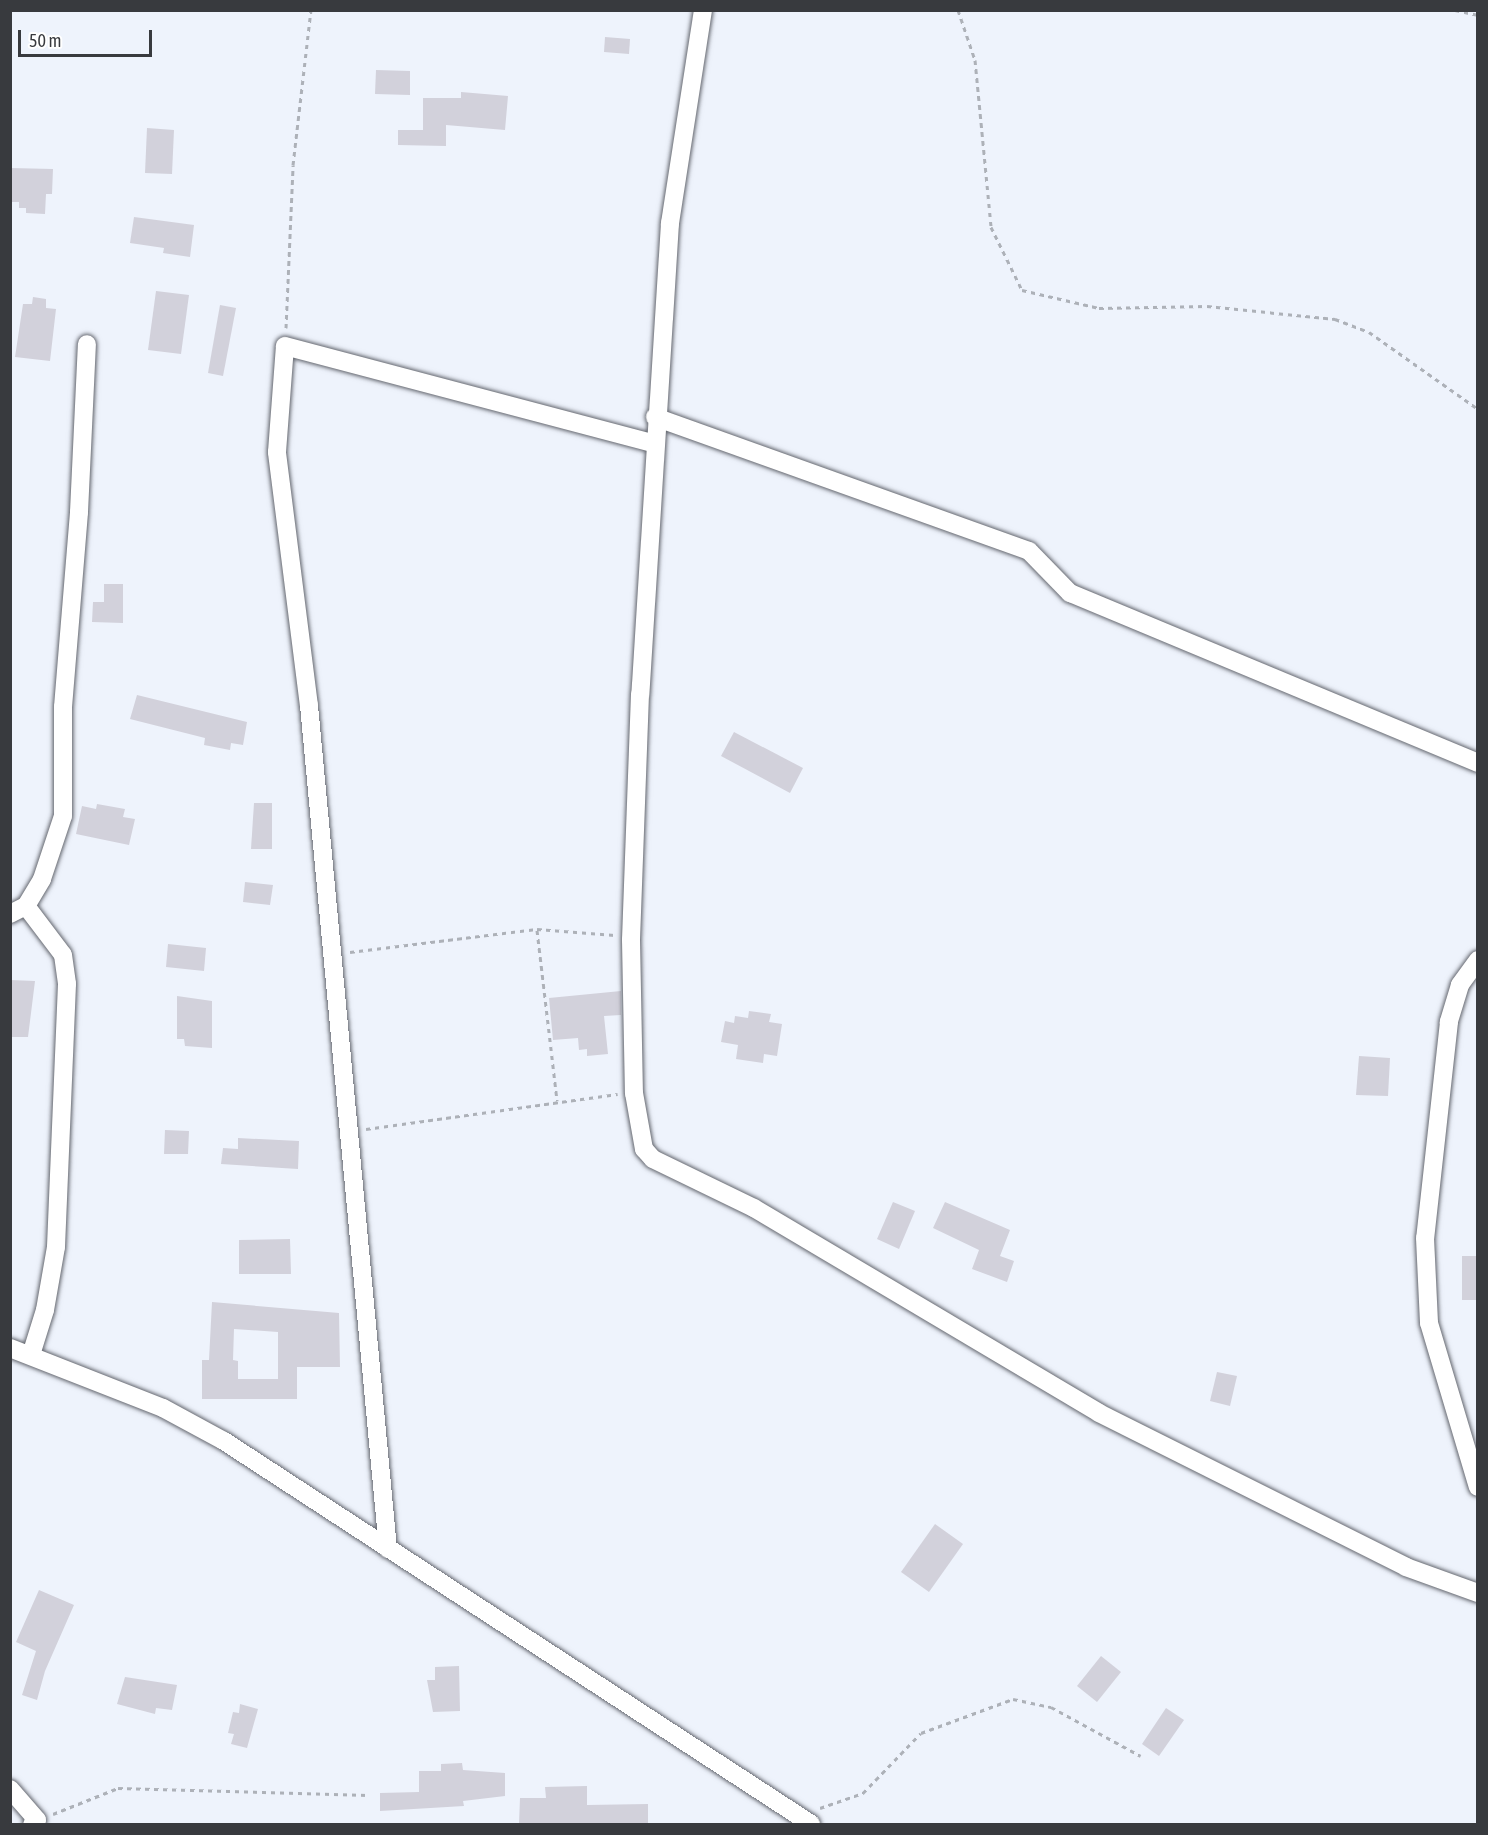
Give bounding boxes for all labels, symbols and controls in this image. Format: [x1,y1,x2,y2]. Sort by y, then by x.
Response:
scale bar [21,18,154,56]
text: 50 m [29,30,61,51]

